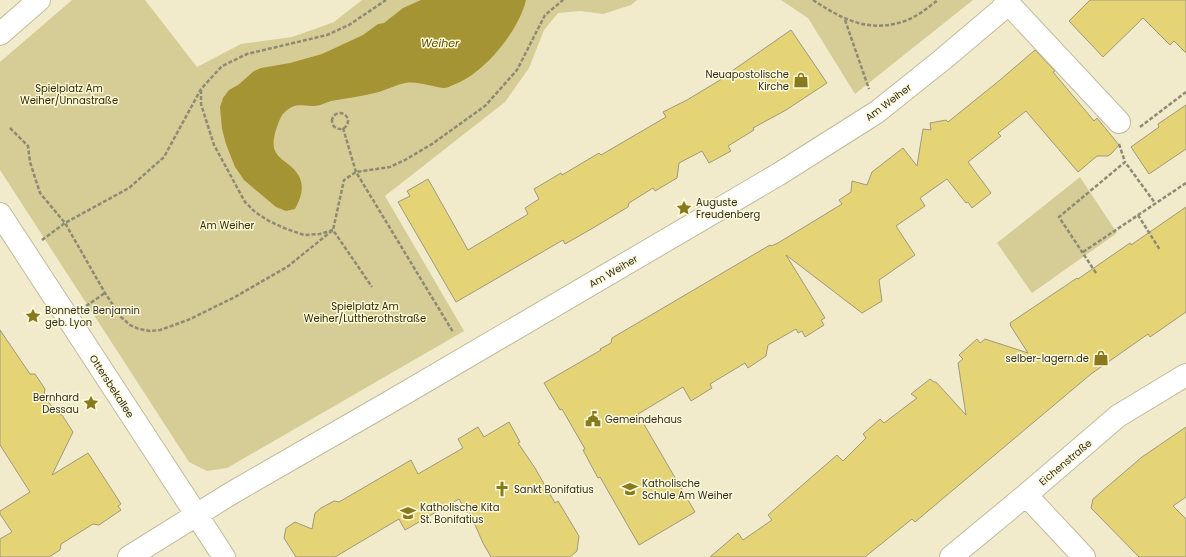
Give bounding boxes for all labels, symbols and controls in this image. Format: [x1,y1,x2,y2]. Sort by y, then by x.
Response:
water label: Weiher [421,35,460,51]
place label: Neuapostolische Kirche [705,67,789,94]
shop icon: Neuapostolische Kirche [792,71,810,89]
street label: Am Weiher [862,80,915,125]
park label: Spielplatz Am Weiher/Unnastraße [20,81,118,108]
place label: Auguste Freudenberg [696,195,760,222]
place icon: Auguste Freudenberg [675,199,693,217]
park label: Am Weiher [200,218,254,233]
street label: Am Weiher [586,251,641,292]
park label: Spielplatz Am Weiher/Luttherothstraße [304,299,426,326]
place label: Bonnette Benjamin geb. Lyon [45,303,140,330]
place icon: Bonnette Benjamin geb. Lyon [24,307,42,325]
shop icon: selber-lagern.de [1092,349,1110,367]
place label: selber-lagern.de [1006,351,1089,366]
street label: Ottersbekallee [86,352,138,421]
place label: Bernhard Dessau [33,390,79,417]
place icon: Bernhard Dessau [82,394,100,412]
public building icon: Gemeindehaus [584,410,602,428]
place label: Gemeindehaus [605,412,682,427]
street label: Eichenstraße [1036,436,1095,489]
place label: Katholische Schule Am Weiher [642,476,733,503]
church icon: Sankt Bonifatius [493,480,511,498]
school or university icon: Katholische Schule Am Weiher [621,480,639,498]
place label: Sankt Bonifatius [514,482,594,497]
place label: Katholische Kita St. Bonifatius [420,500,500,527]
school or university icon: Katholische Kita St. Bonifatius [399,504,417,522]

